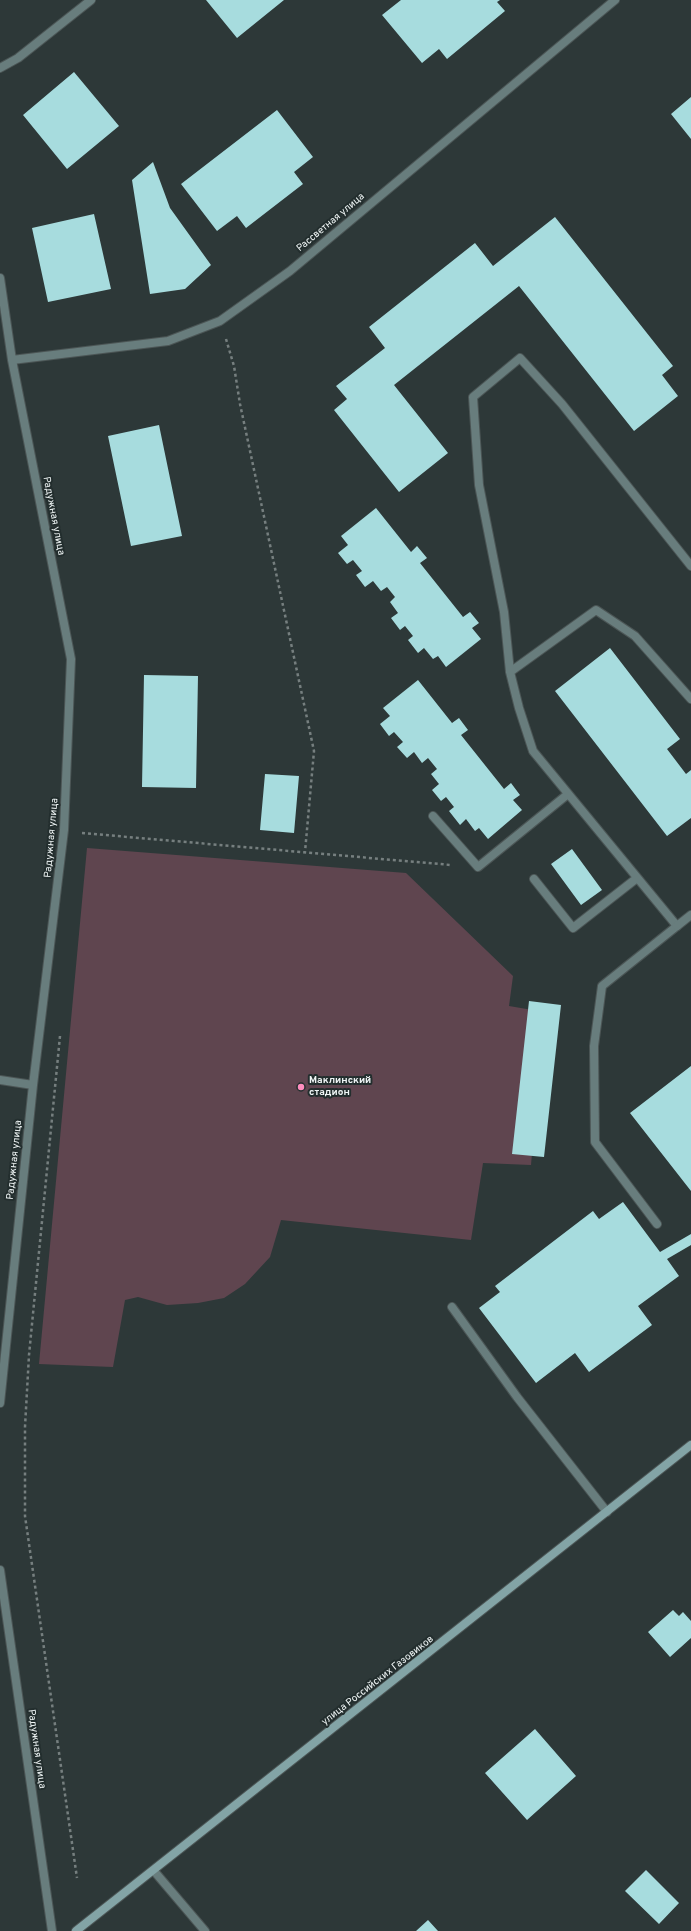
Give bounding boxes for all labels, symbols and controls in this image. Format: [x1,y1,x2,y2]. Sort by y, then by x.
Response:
street label: Рассветная улица [295,191,367,255]
street label: Радужная улица [39,476,67,556]
street label: Радужная улица [43,798,61,878]
place label: Маклинский стадион [309,1075,371,1098]
marker: Маклинский стадион [296,1082,306,1092]
street label: Радужная улица [5,1120,25,1200]
street label: улица Российских Газовиков [320,1633,436,1729]
street label: Радужная улица [24,1709,48,1789]

